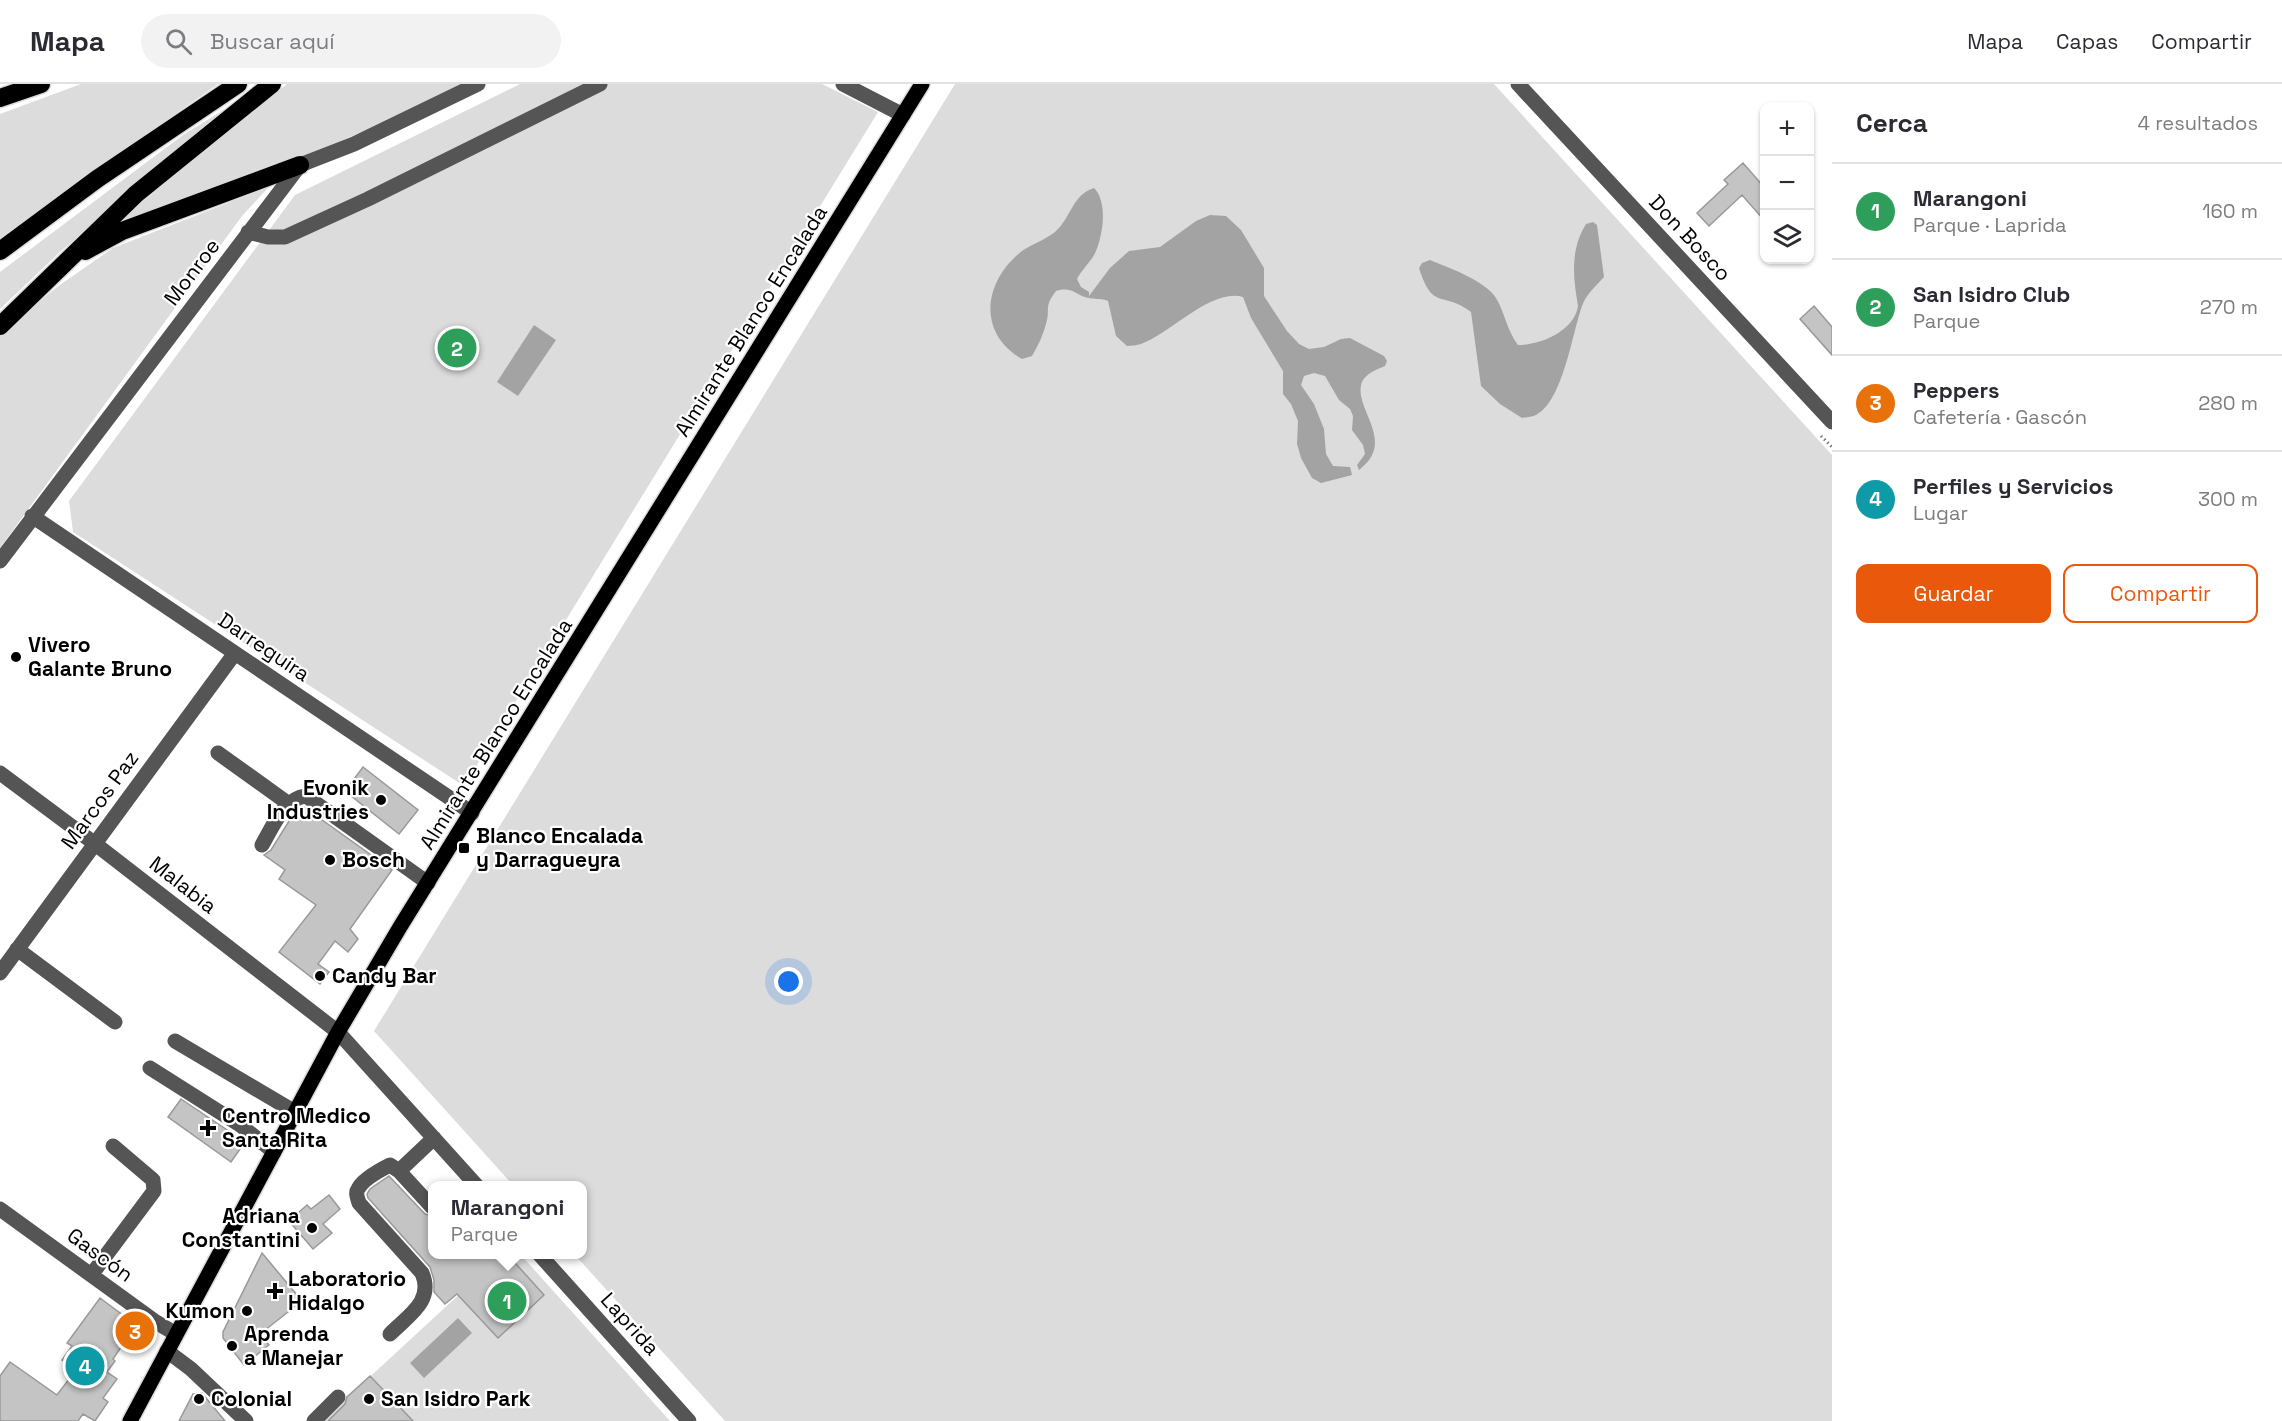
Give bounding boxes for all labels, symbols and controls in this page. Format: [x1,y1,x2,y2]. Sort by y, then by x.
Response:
search box [141,14,561,68]
text: Mapa [30,23,105,59]
icon: search [162,25,195,58]
text: Buscar aquí [210,27,335,55]
text: Mapa [1967,28,2023,55]
text: Capas [2056,28,2118,55]
text: Compartir [2151,28,2252,55]
map controls [1760,102,1814,264]
button: + [1760,102,1814,156]
text: Cerca [1856,106,1928,140]
text: 4 resultados [2138,110,2258,136]
button: − [1760,156,1814,210]
text: Marangoni [1913,184,2027,212]
street label: Don Bosco [1643,189,1737,287]
text: 1 [1871,198,1880,224]
text: 160 m [2202,198,2258,224]
street label: Almirante Blanco Encalada [668,200,833,441]
button: layers [1760,210,1814,264]
text: Parque · Laprida [1913,212,2067,238]
street label: Monroe [158,233,226,311]
text: San Isidro Club [1913,280,2070,308]
text: 2 [1870,294,1881,320]
text: 270 m [2200,294,2258,320]
text: Parque [1913,308,1980,334]
pin: 2 [438,326,476,370]
text: Peppers [1913,376,1999,404]
text: 3 [1869,390,1882,416]
text: 280 m [2198,390,2258,416]
text: Cafetería · Gascón [1913,404,2087,430]
text: Perfiles y Servicios [1913,472,2113,500]
text: 4 [1869,486,1882,512]
text: 300 m [2198,486,2258,512]
text: Lugar [1913,500,1968,526]
button: Guardar [1856,564,2051,623]
button: Compartir [2063,564,2258,623]
street label: Darreguira [213,606,315,687]
street label: Almirante Blanco Encalada [413,613,578,854]
place label: Vivero Galante Bruno [28,631,172,682]
marker: Vivero Galante Bruno [9,650,23,664]
street label: Marcos Paz [55,745,144,854]
place label: Evonik Industries [267,774,369,825]
marker: Evonik Industries [374,793,388,807]
place label: Blanco Encalada y Darragueyra [476,822,643,873]
marker: Blanco Encalada y Darragueyra [457,841,471,855]
place label: Bosch [342,846,405,873]
street label: Malabia [144,850,222,919]
marker: Bosch [323,853,337,867]
place label: Candy Bar [332,962,437,989]
your location [774,967,803,996]
marker: Candy Bar [313,969,327,983]
place label: Centro Medico Santa Rita [222,1102,371,1153]
marker: Centro Medico Santa Rita [199,1119,217,1137]
popup [428,1181,587,1259]
text: Marangoni [451,1193,564,1221]
place label: Adriana Constantini [182,1202,300,1253]
marker: Adriana Constantini [305,1221,319,1235]
text: Parque [451,1221,518,1247]
street label: Gascón [62,1222,139,1288]
place label: Laboratorio Hidalgo [288,1265,406,1316]
pin: 1 [488,1278,526,1324]
marker: Laboratorio Hidalgo [266,1282,284,1300]
street label: Laprida [595,1286,666,1361]
place label: Kumon [165,1297,235,1324]
marker: Kumon [240,1304,254,1318]
pin: 3 [116,1308,154,1354]
place label: Aprenda a Manejar [244,1320,343,1371]
marker: Aprenda a Manejar [225,1339,239,1353]
pin: 4 [66,1344,104,1388]
place label: Colonial [211,1385,292,1412]
place label: San Isidro Park [381,1385,531,1412]
marker: Colonial [192,1392,206,1406]
marker: San Isidro Park [362,1392,376,1406]

